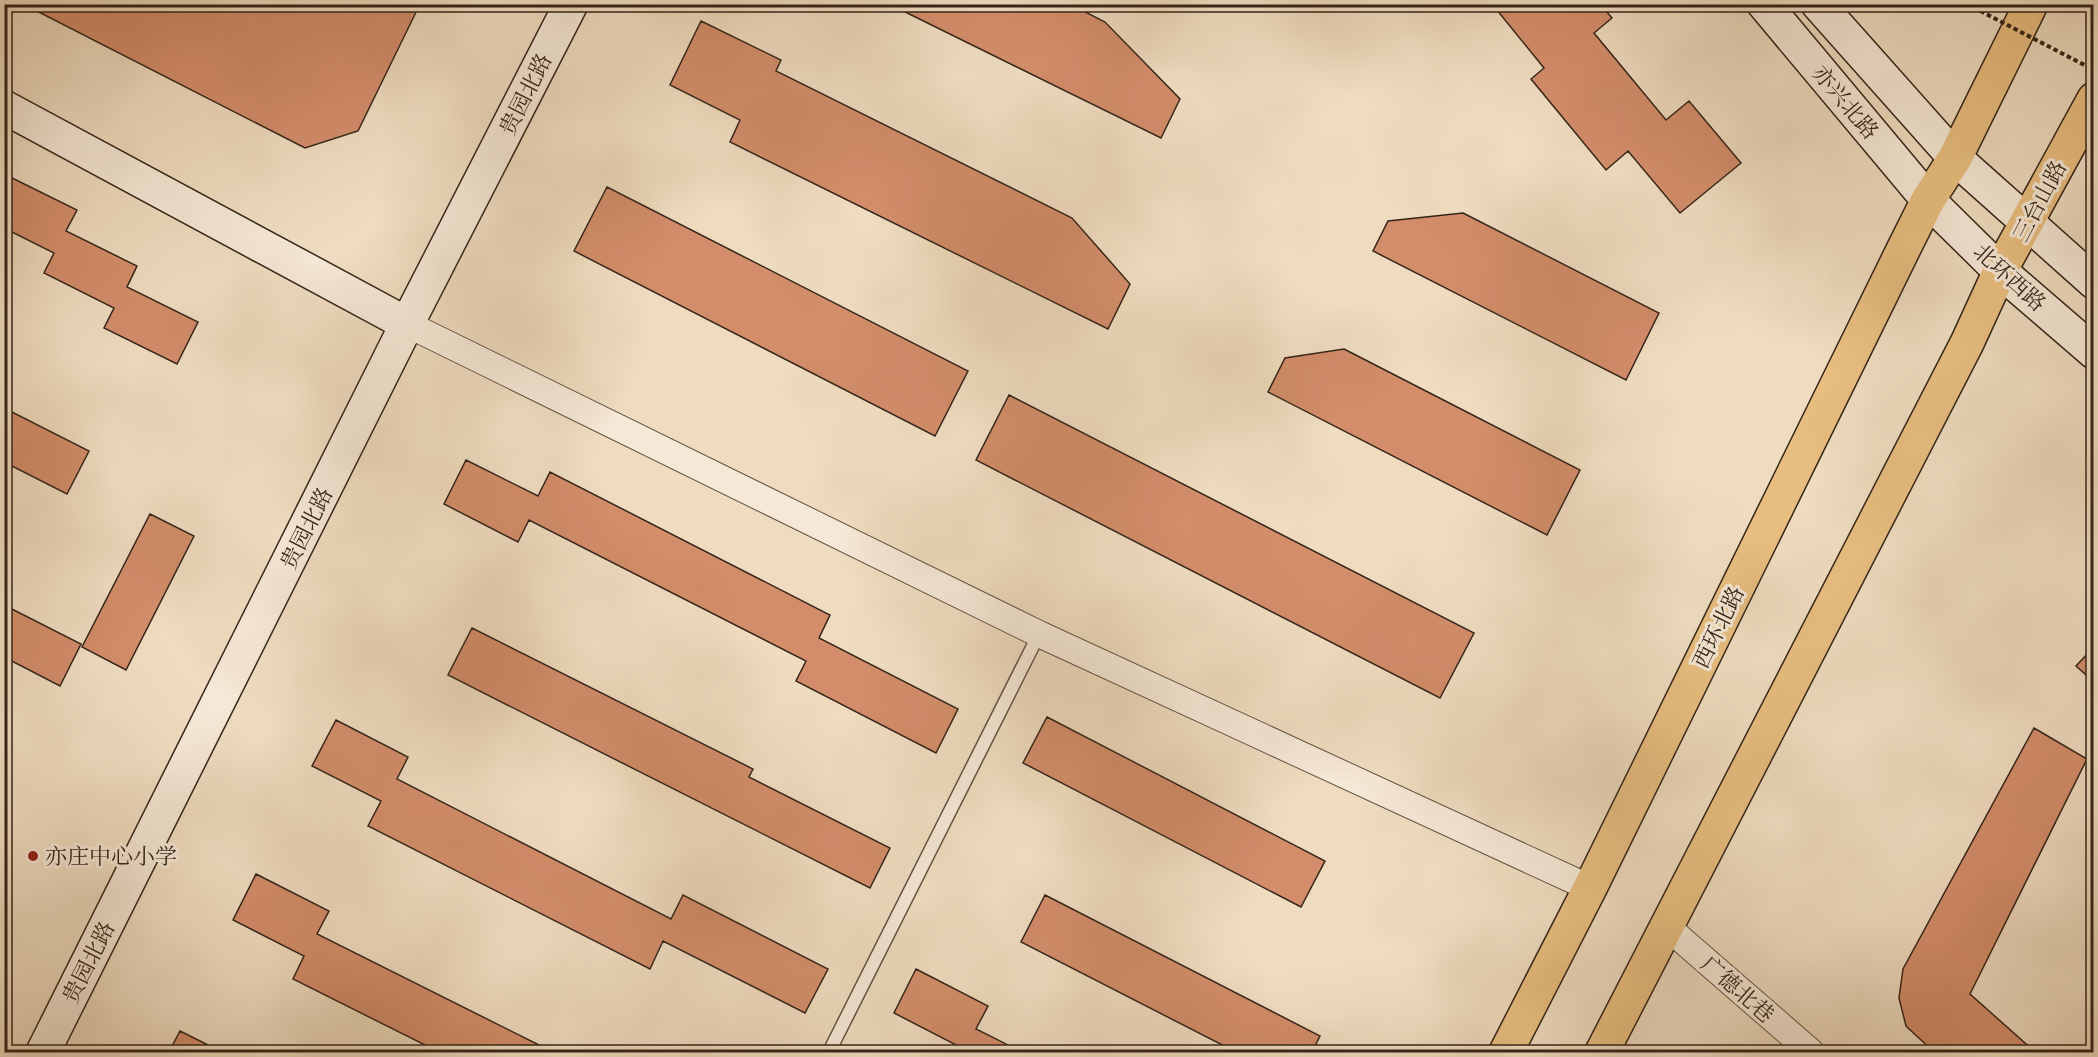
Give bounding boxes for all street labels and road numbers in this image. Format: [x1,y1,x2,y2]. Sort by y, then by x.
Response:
street label: 贵园北路 [491,48,559,140]
street label: 亦兴北路 [1805,58,1887,146]
street label: 三台山路 [2004,155,2074,247]
street label: 北环西路 [1967,236,2053,318]
street label: 贵园北路 [272,482,340,574]
street label: 西环北路 [1684,580,1752,674]
street label: 贵园北路 [54,916,122,1008]
street label: 广德北巷 [1694,948,1782,1030]

